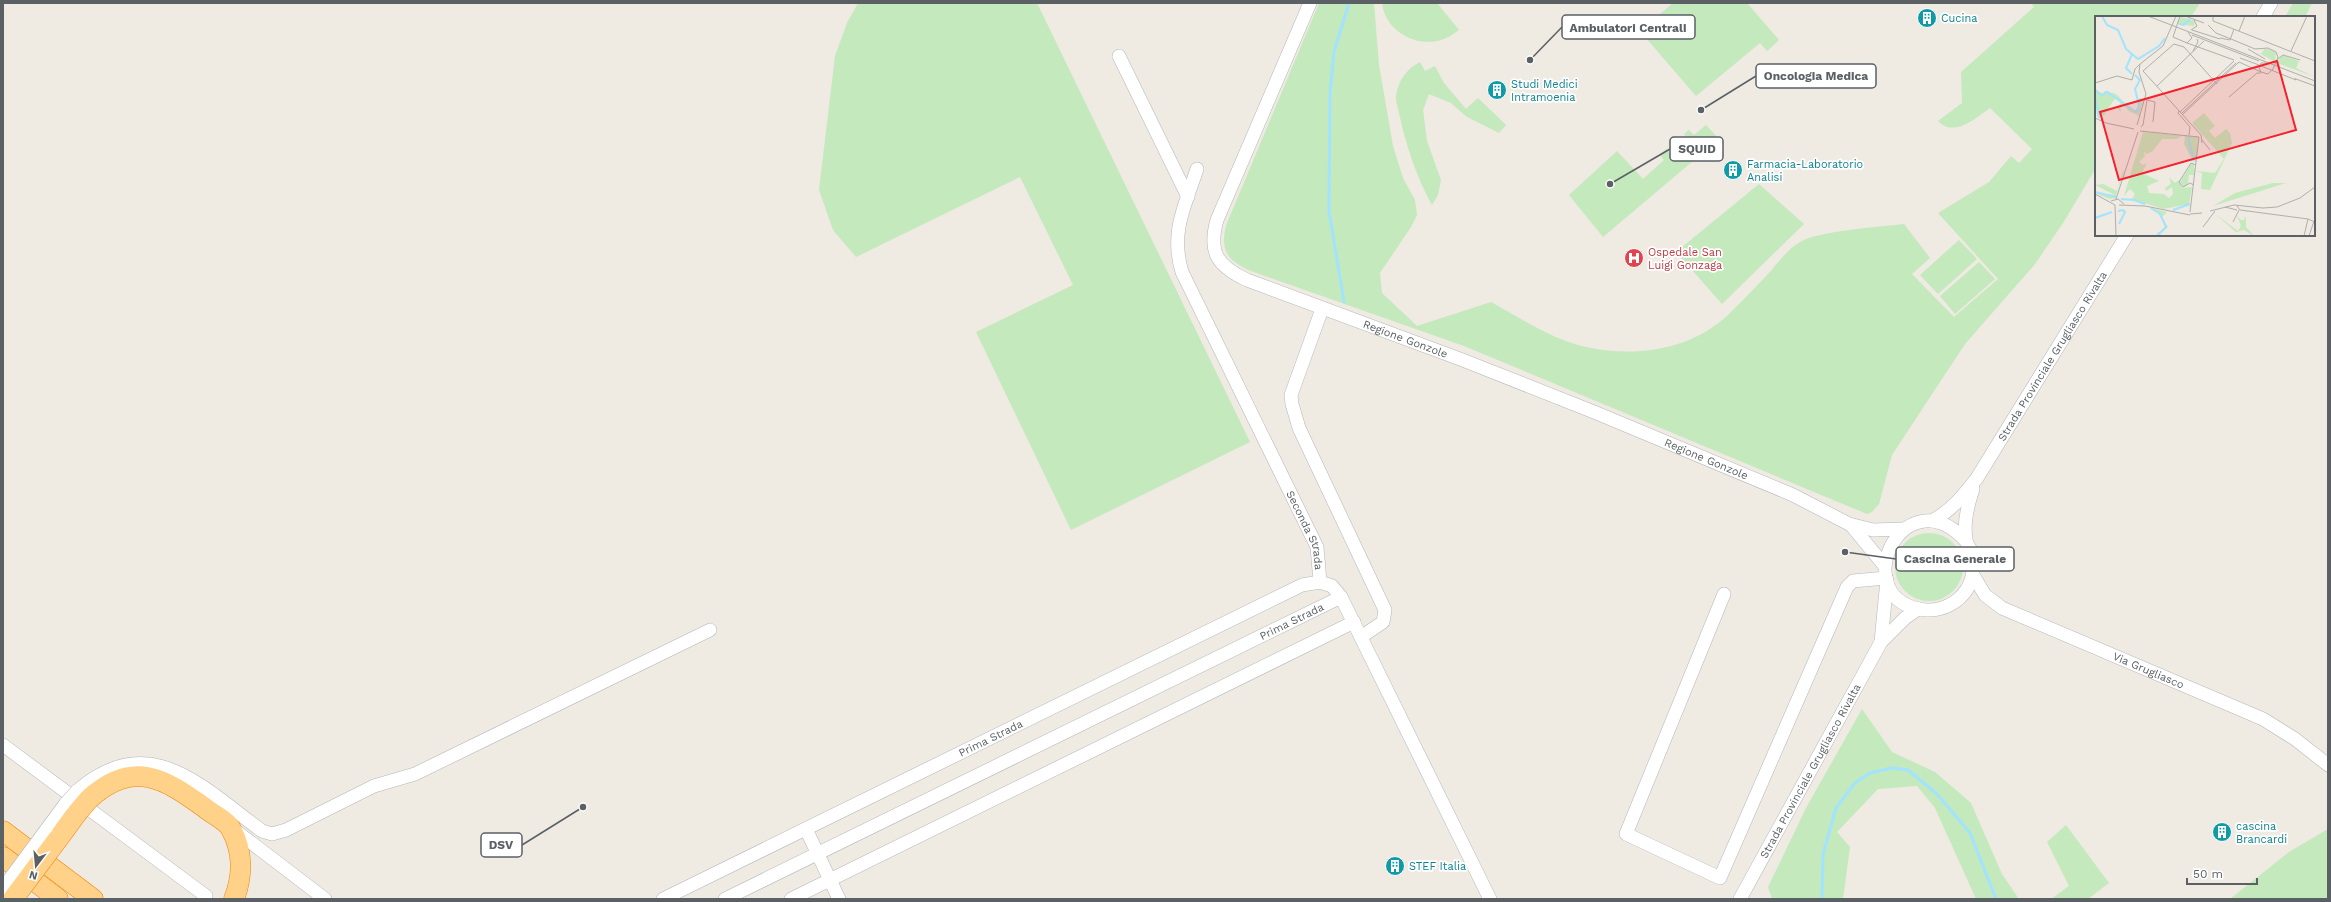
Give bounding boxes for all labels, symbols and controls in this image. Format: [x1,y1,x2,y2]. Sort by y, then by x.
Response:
building icon: Cucina [1916,7,1938,29]
place label: Cucina [1941,12,1977,25]
callout: Ambulatori Centrali [1562,15,1695,39]
inset map [2095,16,2315,236]
text: Ambulatori Centrali [1570,21,1686,35]
callout: Oncologia Medica [1756,64,1876,88]
text: Oncologia Medica [1764,69,1868,83]
place label: Studi Medici Intramoenia [1511,78,1578,104]
building icon: Studi Medici Intramoenia [1486,79,1508,101]
callout: SQUID [1670,137,1723,161]
text: SQUID [1678,142,1716,156]
place label: Farmacia-Laboratorio Analisi [1747,158,1863,184]
building icon: Farmacia-Laboratorio Analisi [1722,159,1744,181]
place label: Ospedale San Luigi Gonzaga [1648,246,1722,272]
hospital icon: Ospedale San Luigi Gonzaga [1623,247,1645,269]
street label: Strada Provinciale Grugliasco Rivalta [1995,269,2110,443]
street label: Regione Gonzole [1361,317,1450,360]
street label: Regione Gonzole [1663,436,1750,482]
street label: Seconda Strada [1284,488,1325,570]
callout: Cascina Generale [1896,547,2014,571]
text: Cascina Generale [1904,552,2006,566]
street label: Prima Strada [1257,600,1326,642]
street label: Via Grugliasco [2111,649,2186,691]
street label: Strada Provinciale Grugliasco Rivalta [1757,682,1863,860]
street label: Prima Strada [956,717,1025,759]
place label: cascina Brancardi [2236,820,2287,846]
building icon: cascina Brancardi [2211,821,2233,843]
callout: DSV [481,833,522,857]
text: DSV [489,838,514,852]
north arrow [16,846,56,886]
building icon: STEF Italia [1384,855,1406,877]
place label: STEF Italia [1409,860,1466,873]
scale bar [2187,860,2257,886]
text: 50 m [2193,867,2223,881]
text: N [28,868,39,883]

